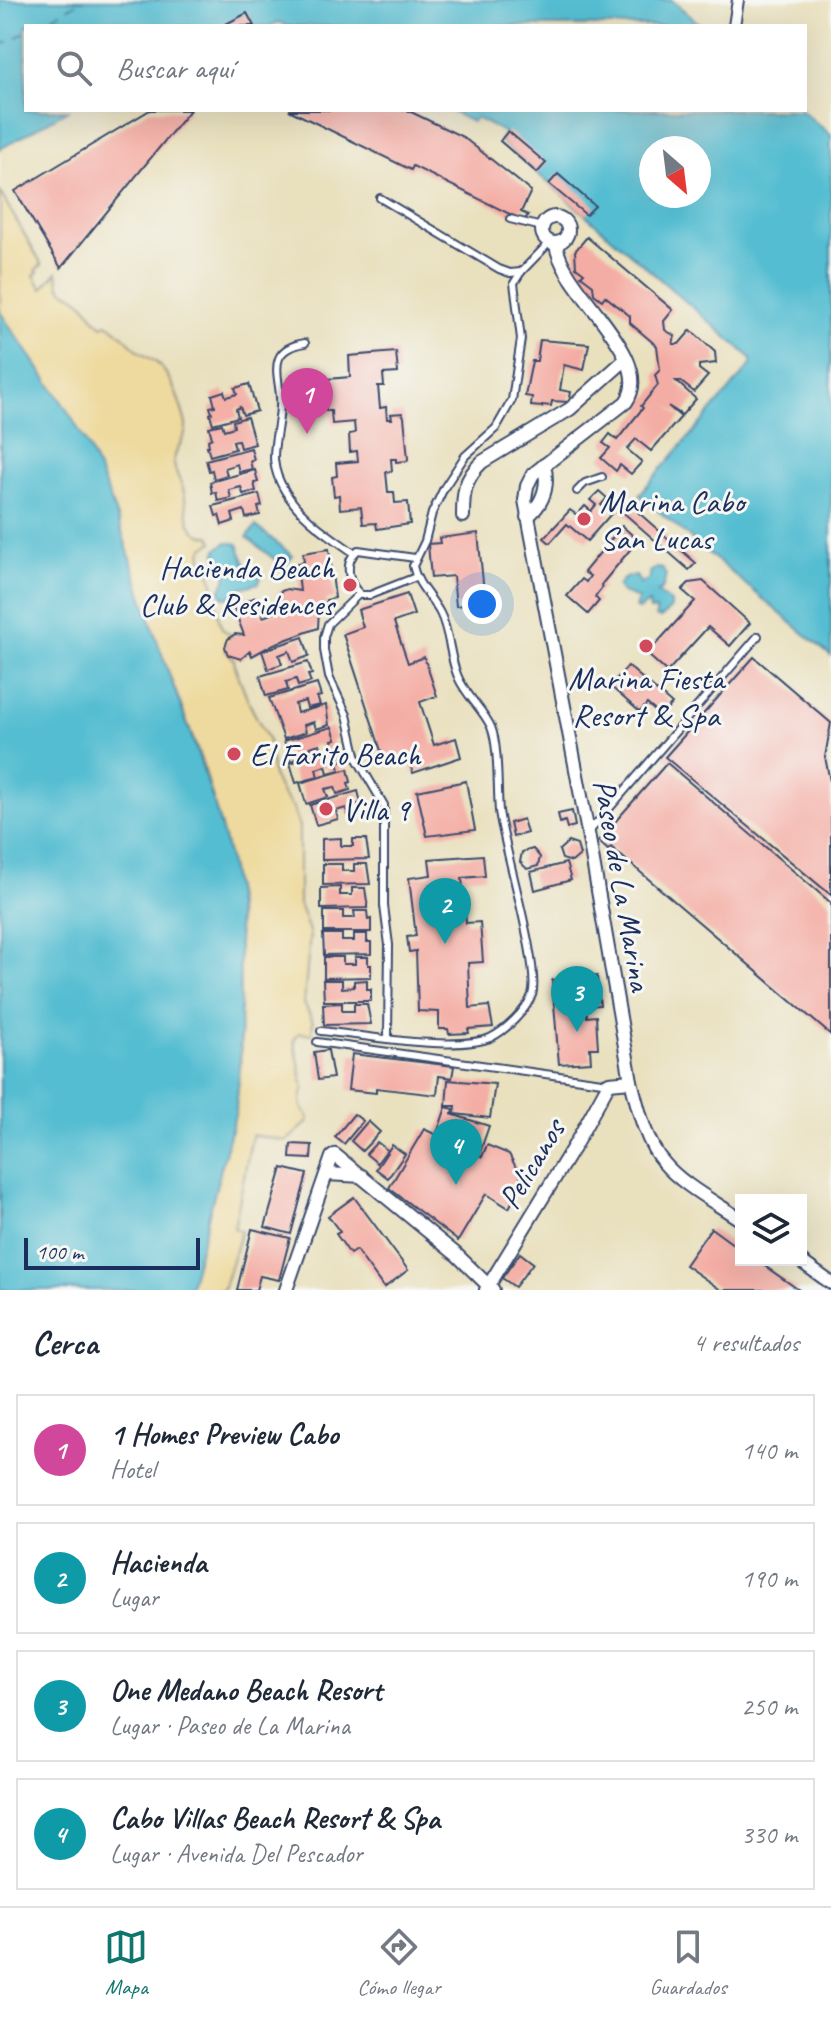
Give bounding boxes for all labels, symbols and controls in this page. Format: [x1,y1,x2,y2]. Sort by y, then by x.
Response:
search box [24,24,807,112]
icon: search [52,46,96,90]
text: Buscar aquí [116,49,234,87]
north arrow [639,136,711,208]
pin: 1 [281,368,333,434]
place label: Marina Cabo San Lucas [600,481,748,559]
marker: Marina Cabo San Lucas [575,510,593,528]
place label: Hacienda Beach Club & Residences [140,547,336,625]
marker: Hacienda Beach Club & Residences [341,576,359,594]
your location [462,584,502,624]
marker: Marina Fiesta Resort & Spa [637,637,655,655]
place label: Marina Fiesta Resort & Spa [568,658,727,736]
place label: El Farito Beach [250,734,422,775]
marker: El Farito Beach [225,745,243,763]
street label: Paseo de La Marina [584,776,662,996]
place label: Villa 9 [342,789,412,830]
marker: Villa 9 [317,800,335,818]
pin: 2 [419,878,471,944]
pin: 3 [551,966,603,1032]
street label: Pelicanos [489,1109,576,1217]
pin: 4 [430,1119,482,1185]
map controls [735,1194,807,1266]
button: layers [735,1194,807,1266]
scale bar [24,1234,200,1270]
text: 100 m [36,1238,83,1266]
text: Cerca [32,1321,98,1364]
text: 4 resultados [693,1326,799,1359]
text: 1 Homes Preview Cabo [110,1415,338,1453]
text: 1 [54,1434,66,1467]
text: 140 m [741,1434,797,1467]
text: Hotel [110,1453,155,1486]
text: Hacienda [110,1543,207,1581]
text: 2 [54,1562,66,1595]
text: 190 m [741,1562,797,1595]
text: Lugar [110,1581,159,1614]
text: One Medano Beach Resort [110,1671,382,1709]
text: 3 [54,1690,66,1723]
text: 250 m [741,1690,797,1723]
text: Lugar · Paseo de La Marina [110,1709,350,1742]
text: Cabo Villas Beach Resort & Spa [110,1799,440,1837]
text: 4 [54,1818,66,1851]
text: 330 m [741,1818,797,1851]
text: Lugar · Avenida Del Pescador [110,1837,363,1870]
tab: Mapa [104,1925,148,2001]
tab: Cómo llegar [357,1925,441,2001]
tab: Guardados [649,1925,727,2001]

